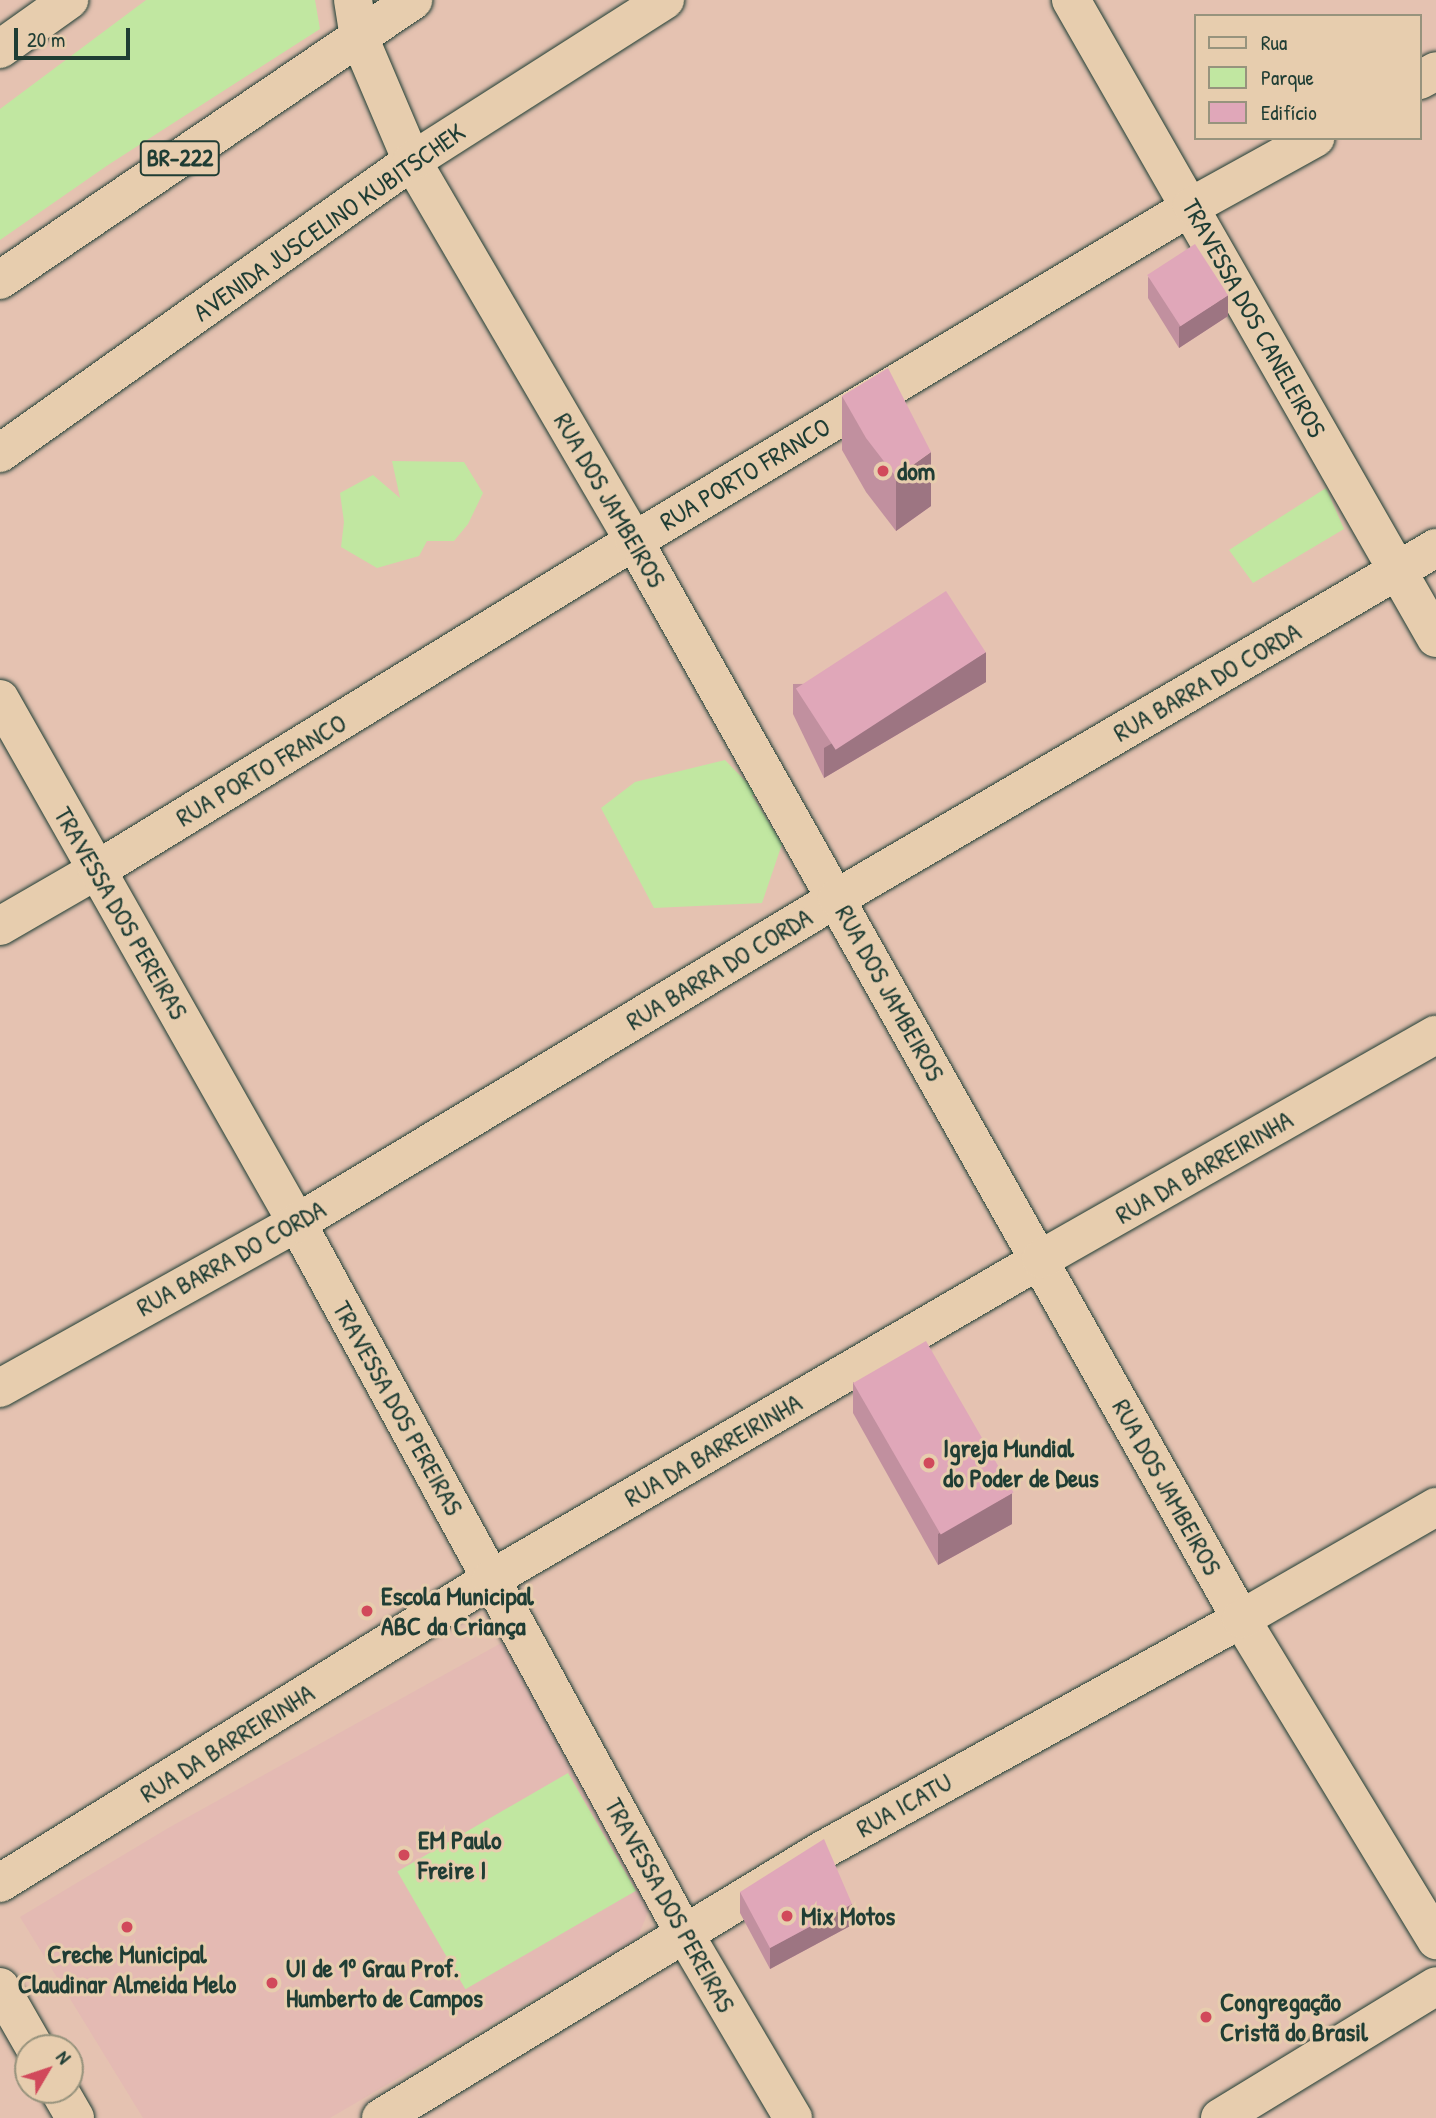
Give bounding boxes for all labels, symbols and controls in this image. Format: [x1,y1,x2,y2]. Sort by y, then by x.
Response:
scale bar [18,14,133,58]
legend [1194,14,1422,140]
text: 20 m [27,25,65,54]
text: Rua [1261,28,1287,57]
text: Parque [1261,63,1314,92]
text: Edifício [1261,98,1317,127]
street label: AVENIDA JUSCELINO KUBITSCHEK [187,116,471,328]
road number: BR-222 [140,138,220,178]
street label: TRAVESSA DOS CANELEIROS [1175,193,1333,443]
street label: RUA DOS JAMBEIROS [547,407,673,593]
street label: RUA PORTO FRANCO [654,411,836,537]
place label: dom [897,455,935,487]
marker: dom [875,463,891,479]
street label: RUA BARRA DO CORDA [1108,616,1306,748]
street label: RUA PORTO FRANCO [170,707,352,833]
street label: TRAVESSA DOS PEREIRAS [48,801,194,1025]
street label: RUA DOS JAMBEIROS [829,900,951,1086]
street label: RUA BARRA DO CORDA [620,901,818,1037]
street label: RUA DA BARREIRINHA [1110,1104,1298,1230]
street label: RUA BARRA DO CORDA [131,1193,331,1323]
street label: TRAVESSA DOS PEREIRAS [326,1296,470,1520]
street label: RUA DA BARREIRINHA [619,1387,807,1513]
street label: RUA DOS JAMBEIROS [1106,1394,1228,1580]
place label: Igreja Mundial do Poder de Deus [943,1432,1099,1494]
marker: Igreja Mundial do Poder de Deus [921,1455,937,1471]
place label: Escola Municipal ABC da Criança [381,1580,534,1642]
marker: Escola Municipal ABC da Criança [359,1603,375,1619]
street label: RUA DA BARREIRINHA [134,1677,320,1809]
street label: RUA ICATU [851,1766,957,1844]
street label: TRAVESSA DOS PEREIRAS [598,1793,742,2017]
place label: EM Paulo Freire I [418,1824,501,1885]
marker: EM Paulo Freire I [396,1847,412,1863]
place label: Mix Motos [801,1900,895,1932]
marker: Mix Motos [779,1908,795,1924]
marker: Creche Municipal Claudinar Almeida Melo [119,1919,135,1935]
place label: Creche Municipal Claudinar Almeida Melo [18,1938,236,2000]
place label: UI de 1º Grau Prof. Humberto de Campos [286,1952,483,2014]
marker: UI de 1º Grau Prof. Humberto de Campos [264,1975,280,1991]
place label: Congregação Cristã do Brasil [1220,1986,1368,2048]
marker: Congregação Cristã do Brasil [1198,2009,1214,2025]
north arrow [14,2034,84,2104]
text: N [50,2045,77,2069]

